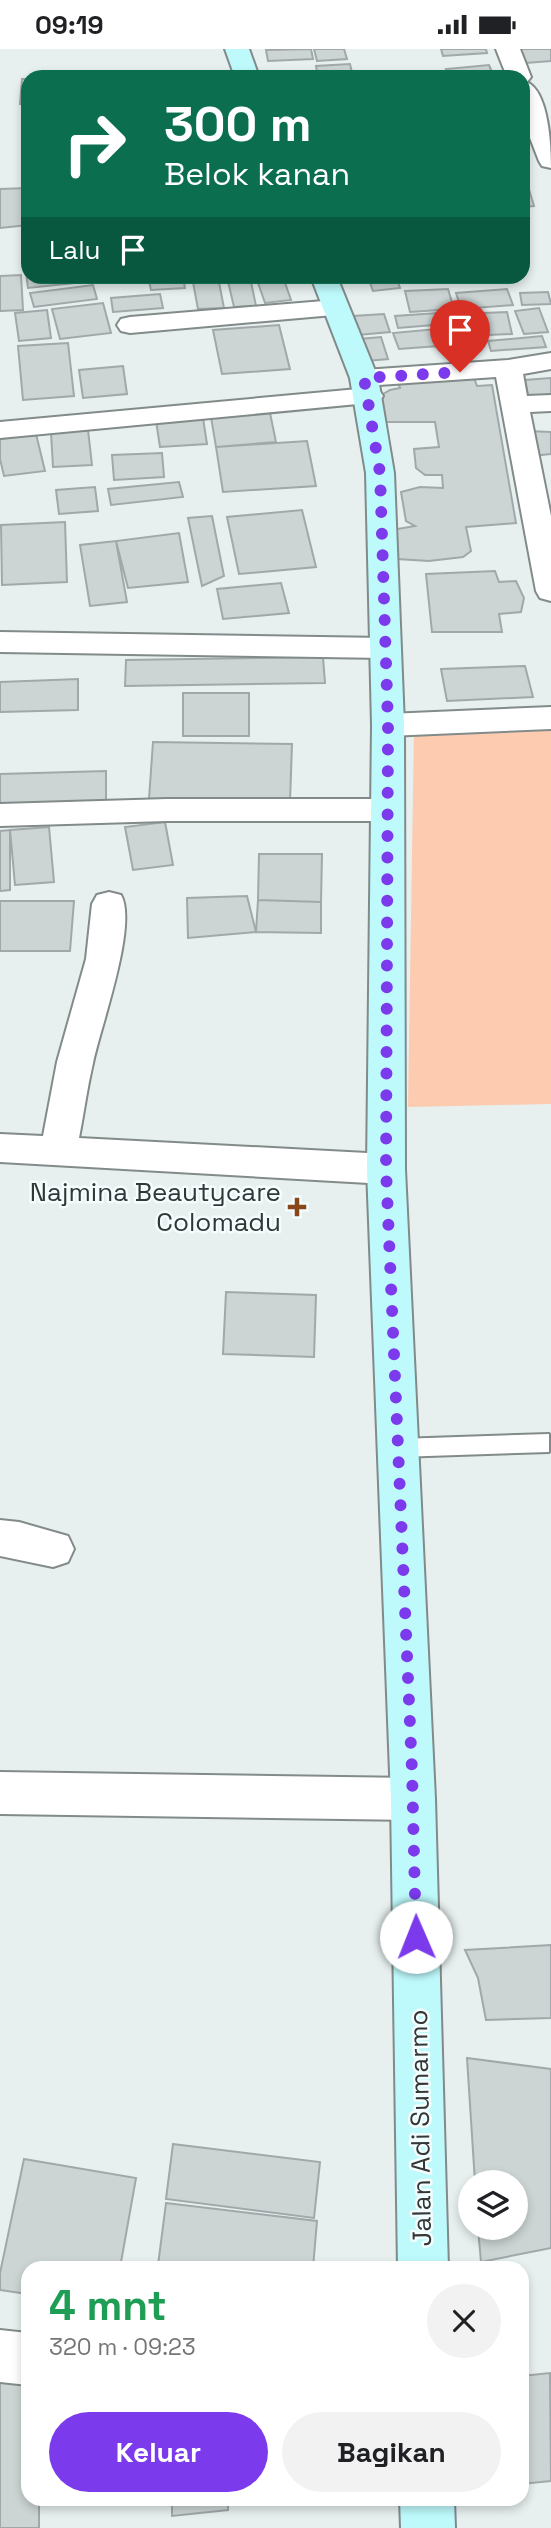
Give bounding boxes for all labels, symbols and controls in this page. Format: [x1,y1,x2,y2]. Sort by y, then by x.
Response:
text: 09:19 [35,8,103,42]
text: 300 m [164,93,312,155]
icon: right [49,98,140,189]
text: Belok kanan [164,154,350,194]
icon: arrive [114,231,152,269]
text: Lalu [49,233,100,267]
pin [430,300,490,372]
icon: arrive [441,311,479,349]
place label: Najmina Beautycare Colomadu [30,1175,281,1239]
marker: Najmina Beautycare Colomadu [287,1197,307,1217]
position arrow [379,1900,453,1974]
street label: Jalan Adi Sumarmo [401,2009,439,2247]
map controls [458,2170,528,2240]
button: layers [458,2170,528,2240]
text: 4 mnt [49,2279,167,2332]
button: close [427,2284,501,2358]
text: 320 m · 09:23 [49,2332,196,2362]
button: Keluar [49,2412,268,2492]
button: Bagikan [282,2412,501,2492]

